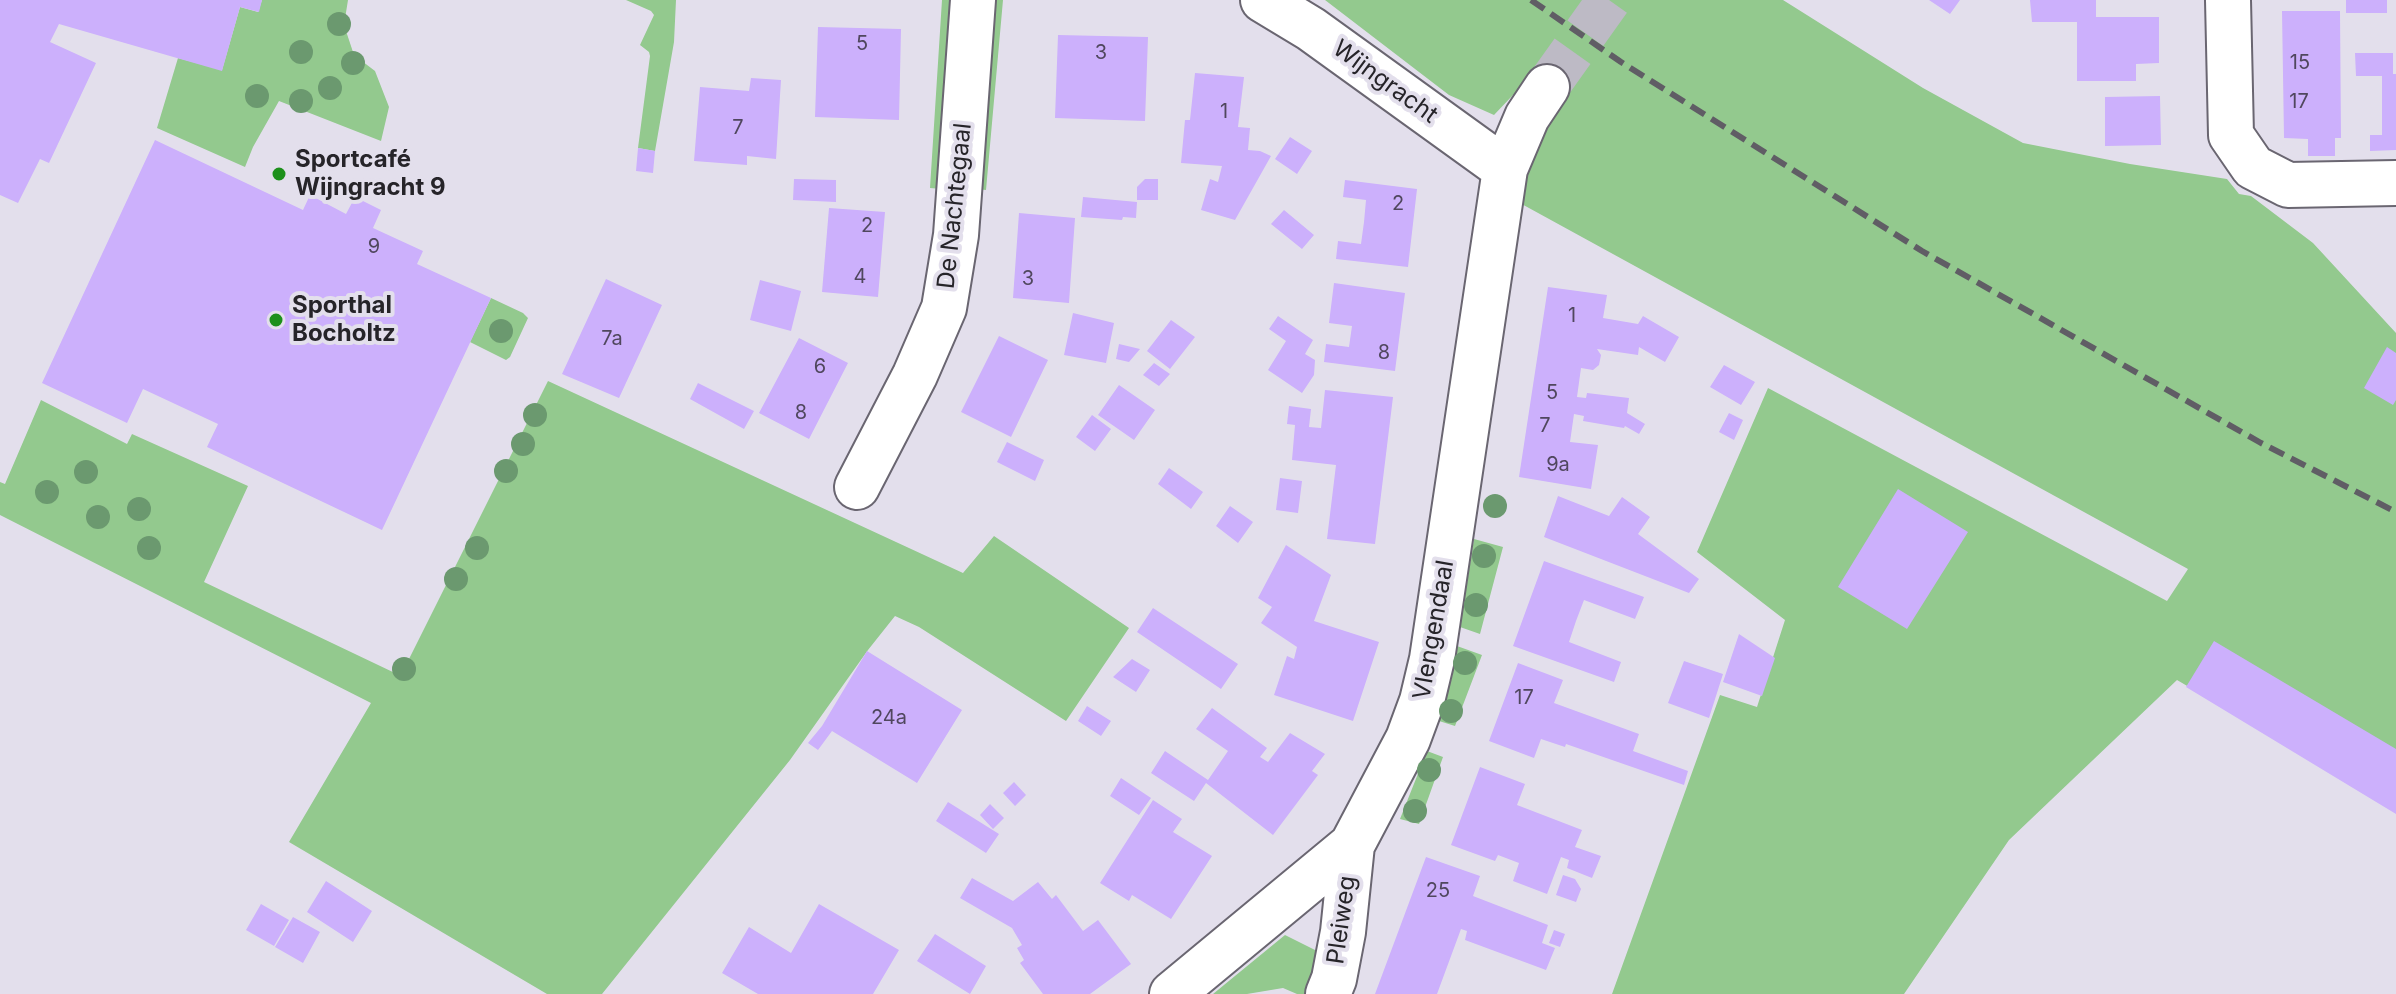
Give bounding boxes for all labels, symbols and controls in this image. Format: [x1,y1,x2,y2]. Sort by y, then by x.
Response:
house number: 5 [856,32,868,56]
street label: Wijngracht [1327,34,1443,130]
house number: 3 [1095,41,1107,65]
house number: 15 [2290,51,2310,75]
house number: 17 [2289,90,2309,114]
house number: 1 [1220,100,1228,124]
house number: 7 [732,116,744,140]
street label: De Nachtegaal [932,122,978,290]
place label: Sportcafé Wijngracht 9 [295,146,446,202]
marker: Sportcafé Wijngracht 9 [270,165,288,183]
house number: 2 [1392,192,1404,216]
house number: 2 [861,214,873,238]
house number: 9 [368,235,380,259]
house number: 4 [854,265,866,289]
house number: 3 [1022,267,1034,291]
place label: Sporthal Bocholtz [292,292,396,348]
house number: 1 [1568,304,1576,328]
marker: Sporthal Bocholtz [267,311,285,329]
house number: 7a [601,327,623,351]
house number: 8 [1378,341,1390,365]
house number: 6 [814,355,826,379]
house number: 5 [1546,381,1558,405]
house number: 8 [795,401,807,425]
house number: 7 [1539,414,1551,438]
house number: 9a [1546,453,1570,477]
street label: Vlengendaal [1408,558,1460,702]
house number: 17 [1514,686,1534,710]
house number: 24a [871,706,907,730]
street label: Pleiweg [1322,874,1362,966]
house number: 25 [1426,879,1450,903]

